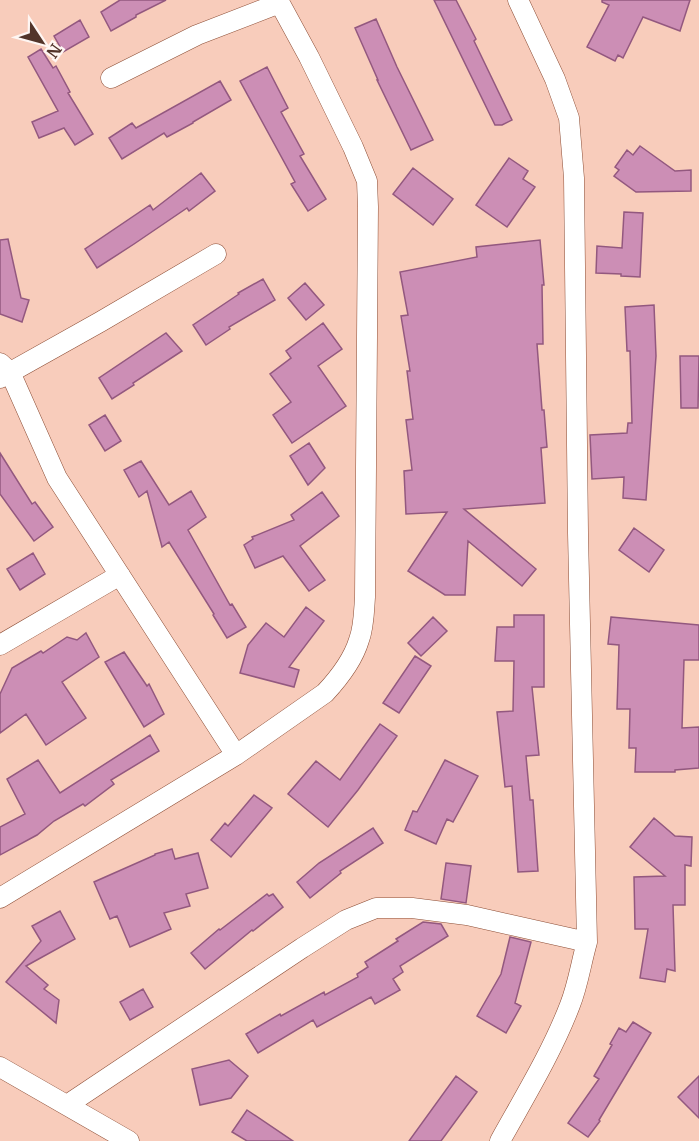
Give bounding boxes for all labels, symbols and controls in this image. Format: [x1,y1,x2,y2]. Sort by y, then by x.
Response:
north arrow [12,12,72,72]
text: N [42,40,66,62]

